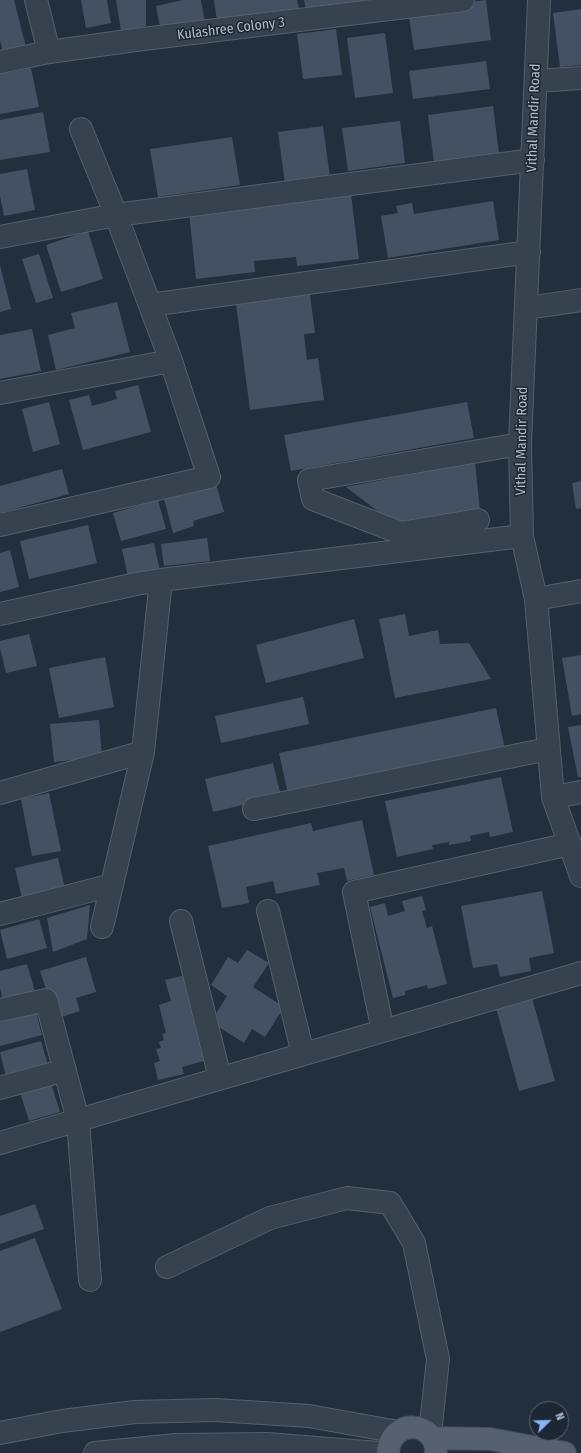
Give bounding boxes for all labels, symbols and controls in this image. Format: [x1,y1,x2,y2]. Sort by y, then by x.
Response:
street label: Kulashree Colony 3 [176,14,286,44]
street label: Vithal Mandir Road [524,63,544,173]
street label: Vithal Mandir Road [513,386,531,496]
north arrow [529,1401,569,1441]
text: N [552,1411,567,1422]

